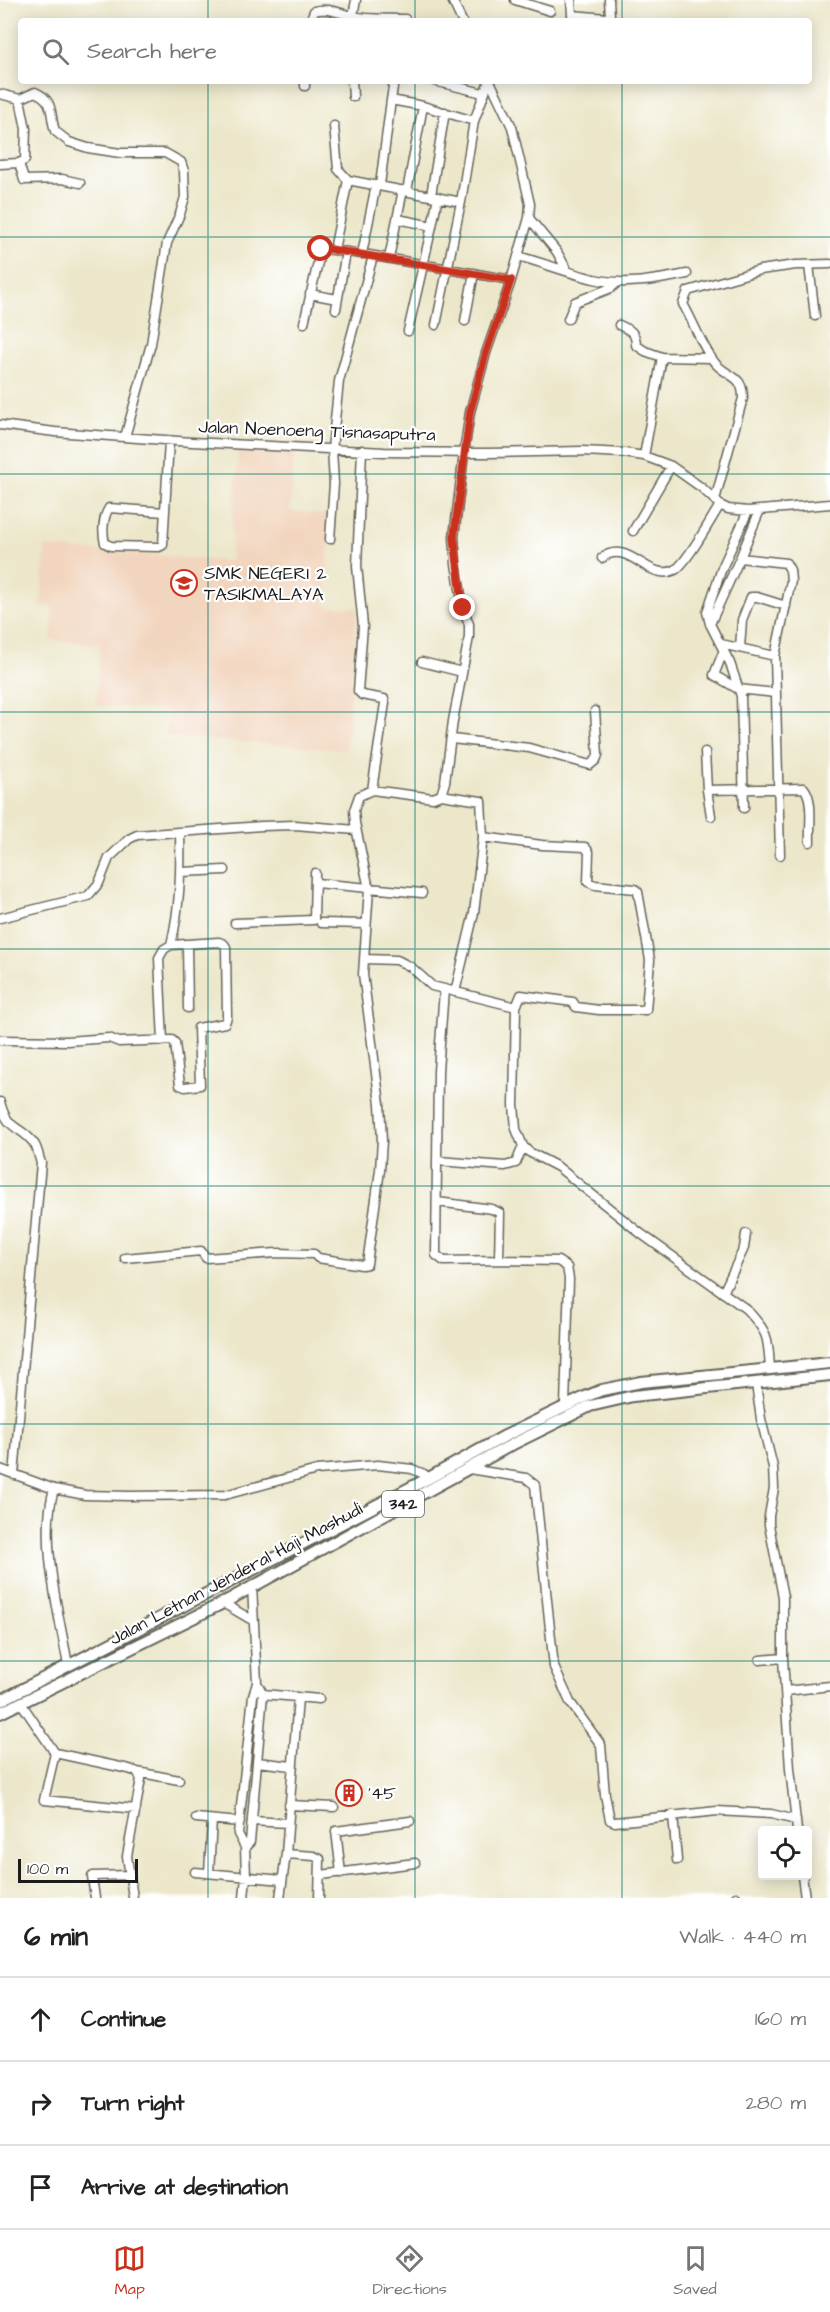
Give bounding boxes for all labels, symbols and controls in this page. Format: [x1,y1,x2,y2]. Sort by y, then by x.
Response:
search box [18,18,812,84]
icon: search [39,35,72,68]
text: Search here [87,36,217,67]
route start [307,235,333,261]
street label: Jalan Noenoeng Tisnasaputra [198,414,436,449]
place label: SMK NEGERI 2 TASIKMALAYA [204,561,327,607]
school or university icon: SMK NEGERI 2 TASIKMALAYA [169,568,199,598]
route end [449,594,475,620]
road number: 342 [382,1491,424,1517]
street label: Jalan Letnan Jenderal Haji Mashudi [105,1496,367,1652]
building icon: '45 [334,1778,364,1808]
place label: '45 [368,1781,396,1806]
map controls [758,1826,812,1880]
button: locate [758,1826,812,1880]
scale bar [18,1856,138,1884]
text: 100 m [27,1858,68,1880]
text: 6 min [24,1919,88,1955]
text: Walk · 440 m [679,1923,806,1951]
icon: ahead [24,2003,57,2036]
text: Continue [81,2004,166,2035]
text: 160 m [755,2005,806,2033]
icon: right [24,2087,57,2120]
text: Turn right [81,2088,184,2119]
text: 280 m [745,2089,806,2117]
icon: arrive [24,2171,57,2204]
text: Arrive at destination [81,2172,288,2203]
tab: Map [113,2242,146,2300]
tab: Directions [373,2242,447,2300]
tab: Saved [673,2242,717,2300]

